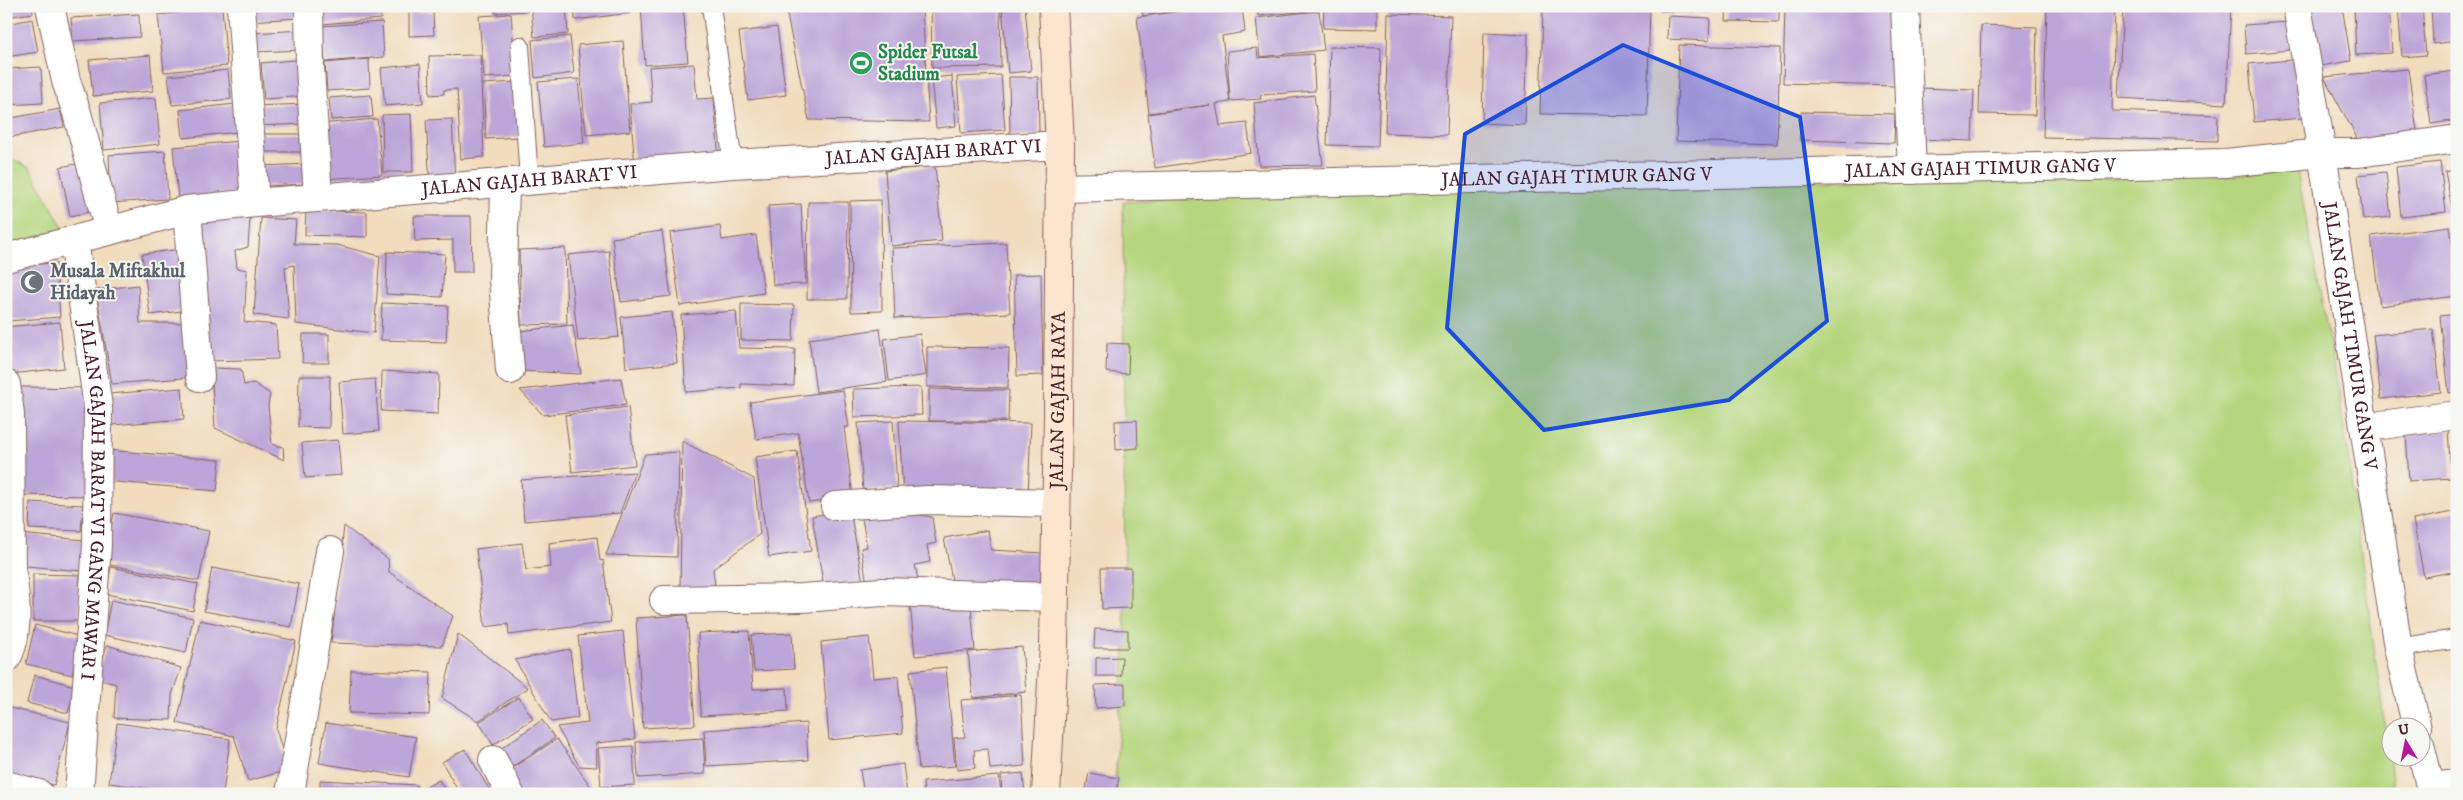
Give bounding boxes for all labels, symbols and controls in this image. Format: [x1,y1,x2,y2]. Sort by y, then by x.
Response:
place label: Spider Futsal Stadium [878,41,978,86]
sports icon: Spider Futsal Stadium [848,50,874,76]
street label: JALAN GAJAH BARAT VI [823,135,1042,170]
street label: JALAN GAJAH TIMUR GANG V [1843,154,2117,183]
street label: JALAN GAJAH BARAT VI [419,160,638,201]
street label: JALAN GAJAH TIMUR GANG V [1439,162,1714,191]
street label: JALAN GAJAH TIMUR GANG V [2318,198,2382,473]
place label: Musala Miftakhul Hidayah [50,260,185,305]
mosque icon: Musala Miftakhul Hidayah [19,269,45,295]
street label: JALAN GAJAH RAYA [1045,310,1070,491]
street label: JALAN GAJAH BARAT VI GANG MAWAR I [74,317,110,682]
north arrow [2380,718,2430,768]
text: U [2397,720,2411,740]

